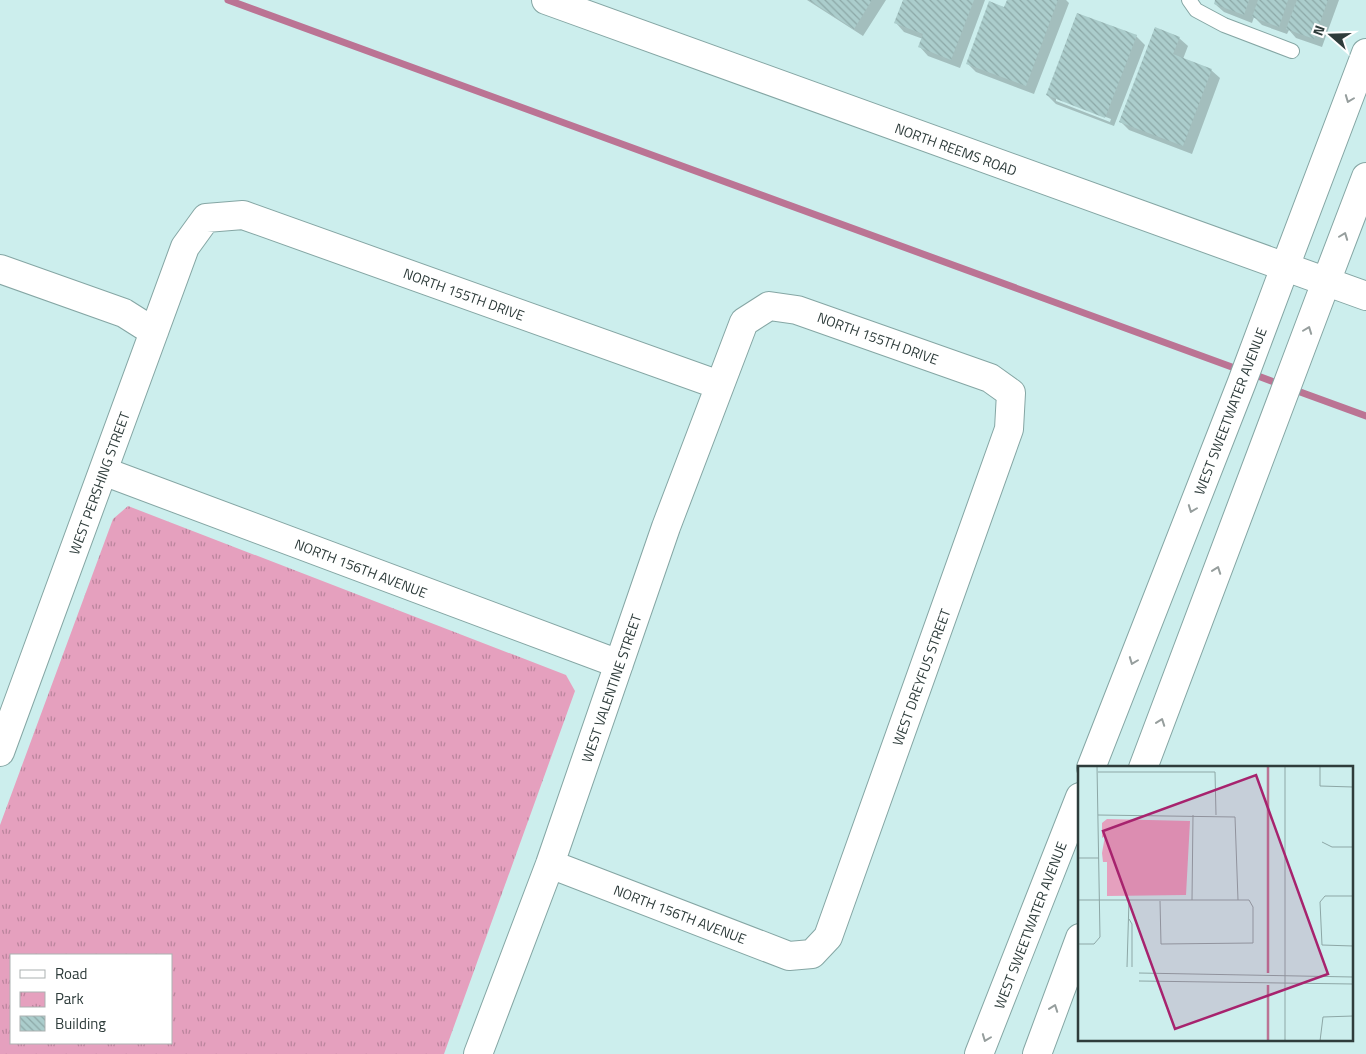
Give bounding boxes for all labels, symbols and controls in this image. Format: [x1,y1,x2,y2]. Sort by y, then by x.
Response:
north arrow [1306,10,1356,60]
text: N [1307,22,1330,39]
one-way arrow [1344,94,1355,103]
street label: NORTH REEMS ROAD [892,117,1020,181]
one-way arrow [1338,233,1348,241]
street label: NORTH 155TH DRIVE [401,262,528,326]
street label: NORTH 155TH DRIVE [815,306,942,370]
street label: WEST SWEETWATER AVENUE [1188,324,1272,498]
one-way arrow [1302,326,1312,335]
street label: WEST PERSHING STREET [63,408,135,557]
one-way arrow [1188,504,1198,513]
street label: NORTH 156TH AVENUE [292,533,431,603]
one-way arrow [1211,566,1221,575]
street label: WEST DREYFUS STREET [886,605,956,749]
street label: WEST VALENTINE STREET [576,610,646,765]
one-way arrow [1129,656,1139,665]
one-way arrow [1154,718,1165,727]
inset map [1078,766,1354,1042]
street label: WEST SWEETWATER AVENUE [988,838,1072,1012]
street label: NORTH 156TH AVENUE [611,879,750,949]
legend [10,954,172,1044]
text: Road [55,962,87,985]
text: Park [55,987,84,1010]
one-way arrow [1048,1005,1058,1013]
text: Building [55,1012,106,1035]
one-way arrow [981,1033,992,1042]

